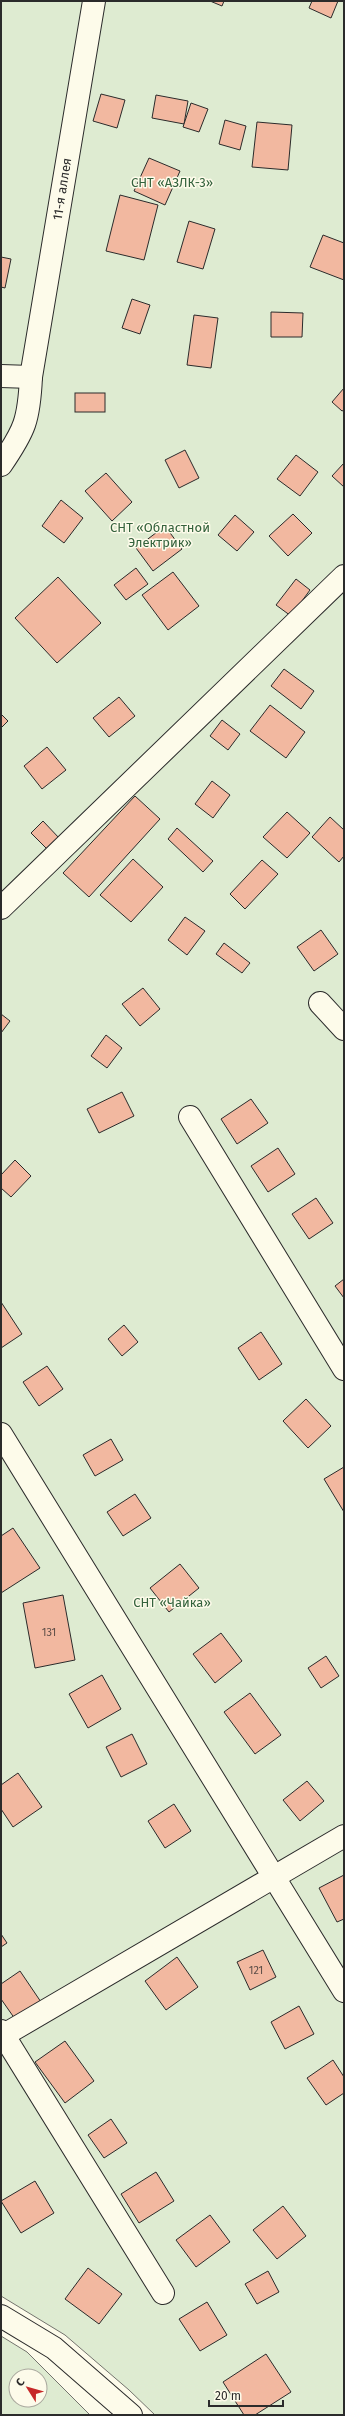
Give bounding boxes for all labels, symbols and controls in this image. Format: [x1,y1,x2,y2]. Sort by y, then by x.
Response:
street label: 11-я аллея [50,157,74,221]
park label: СНТ «АЗЛК-3» [131,175,213,190]
park label: СНТ «Областной Электрик» [110,520,210,550]
park label: СНТ «Чайка» [133,1595,211,1610]
house number: 131 [42,1626,56,1639]
house number: 121 [249,1964,263,1977]
north arrow [8,2368,48,2408]
text: С [13,2375,28,2389]
scale bar [209,2382,283,2408]
text: 20 m [215,2389,241,2403]

